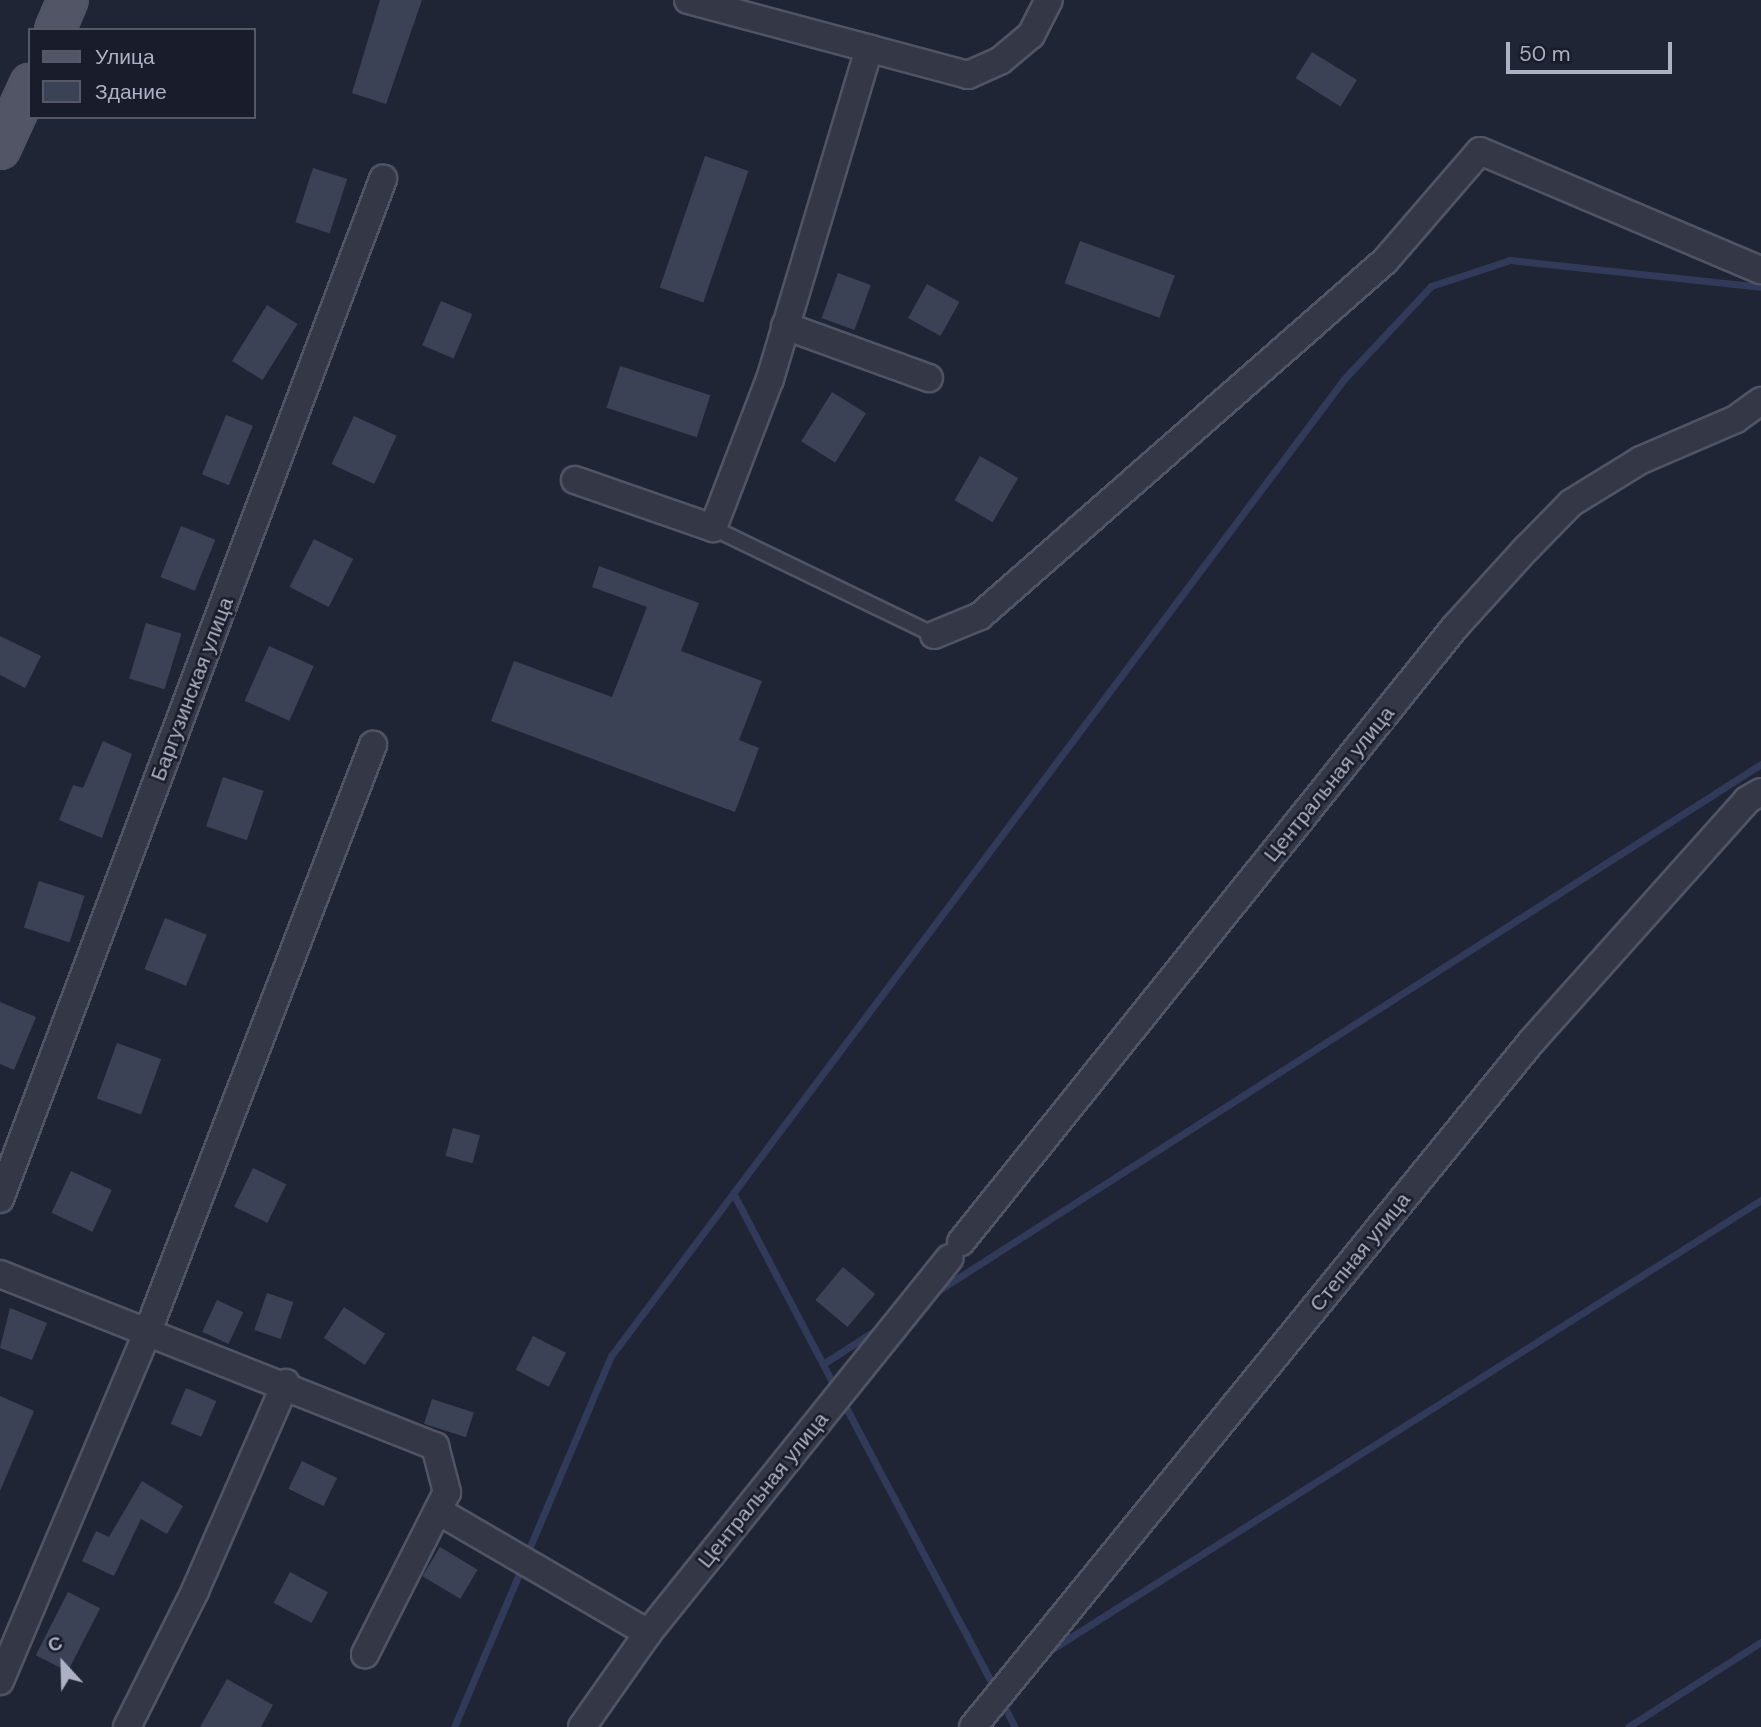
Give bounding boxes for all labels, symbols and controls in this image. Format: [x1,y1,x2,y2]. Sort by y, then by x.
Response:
legend [28,28,256,119]
scale bar [1509,28,1675,72]
text: 50 m [1519,40,1570,68]
text: Улица [95,43,155,71]
text: Здание [95,78,167,106]
street label: Баргузинская улица [145,594,239,784]
street label: Центральная улица [1258,701,1400,867]
street label: Степная улица [1304,1188,1416,1316]
street label: Центральная улица [692,1407,834,1573]
north arrow [28,1629,98,1699]
text: С [44,1630,66,1658]

